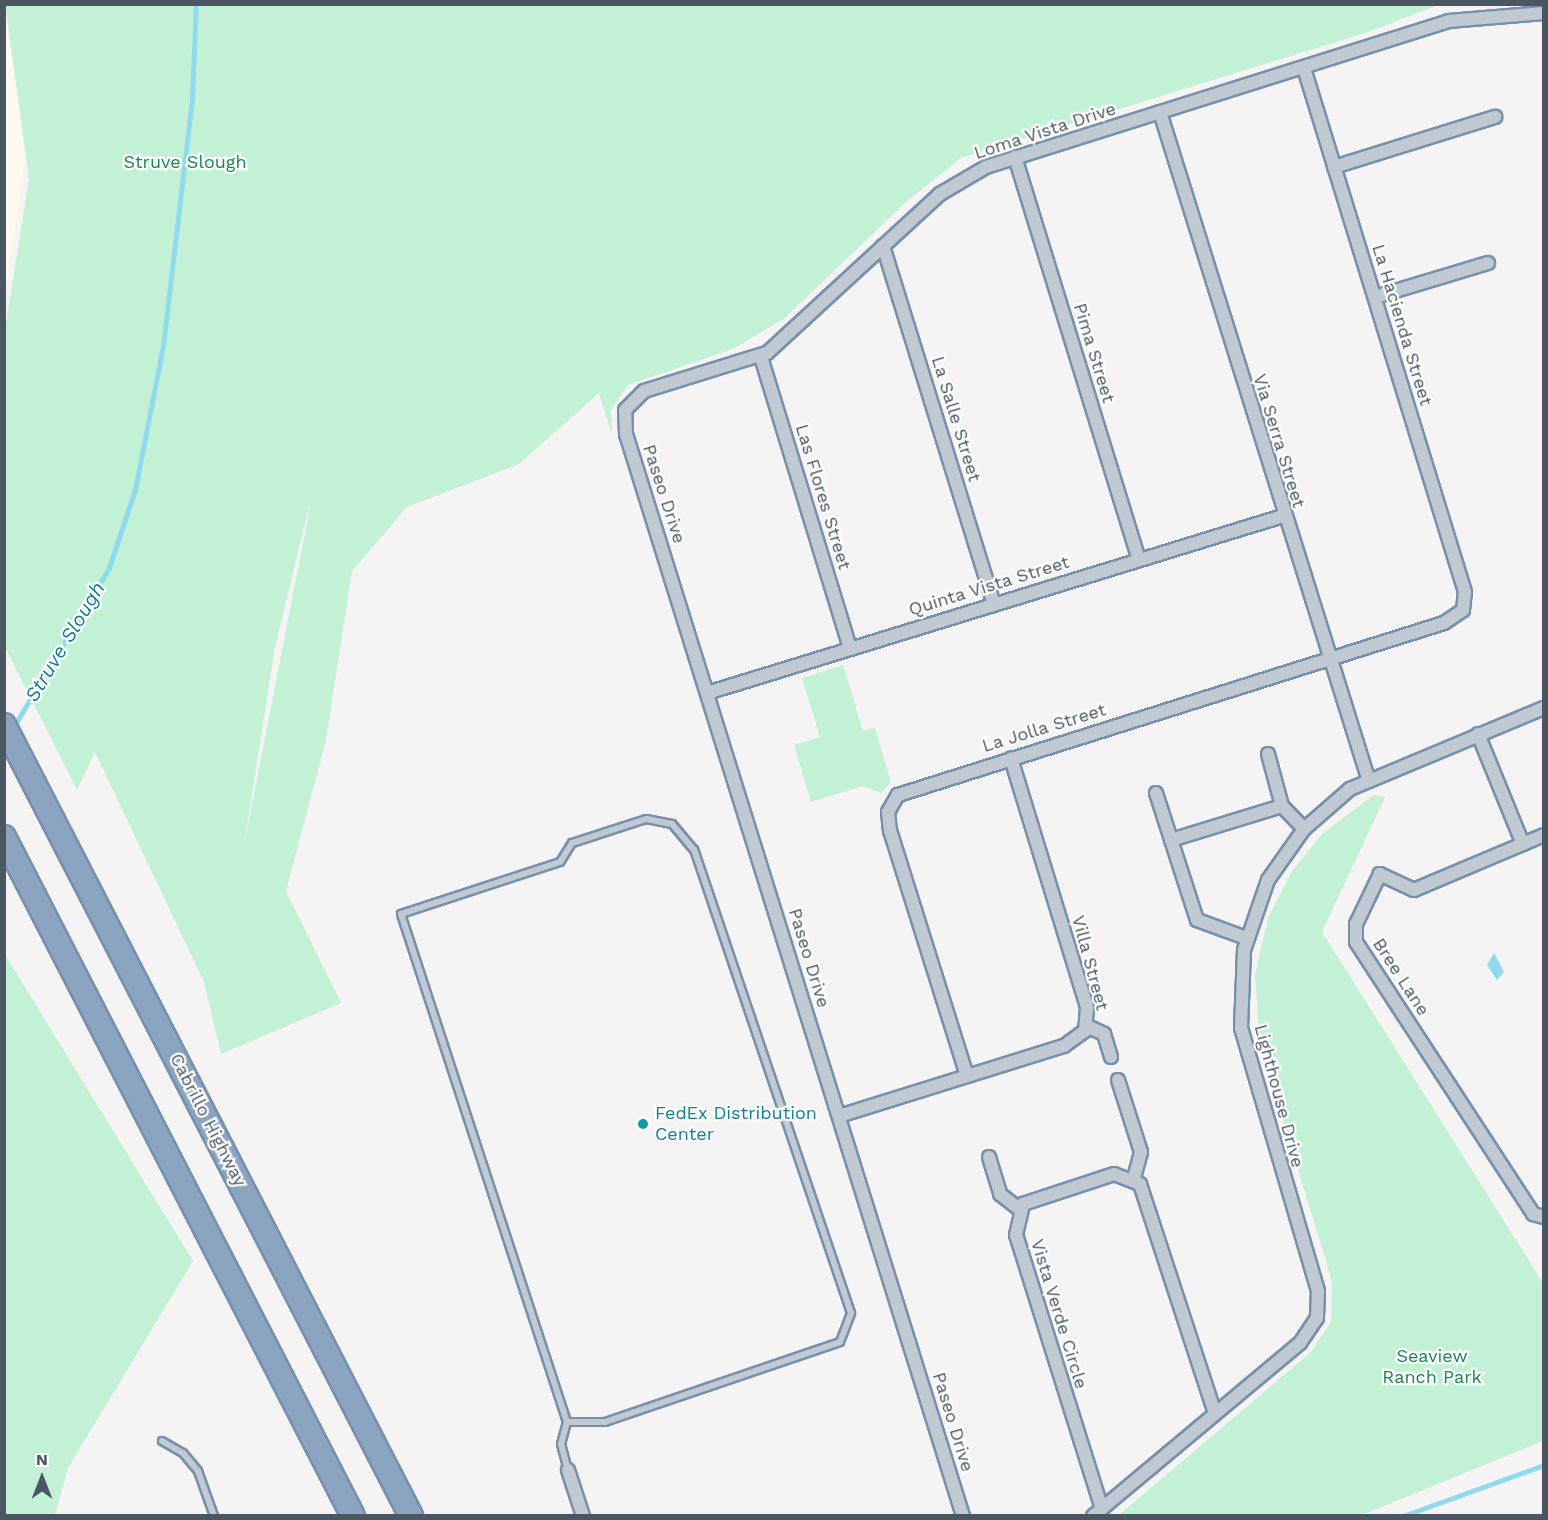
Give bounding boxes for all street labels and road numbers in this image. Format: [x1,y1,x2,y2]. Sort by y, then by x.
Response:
street label: Loma Vista Drive [971,98,1119,164]
street label: La Hacienda Street [1367,241,1437,409]
street label: Pima Street [1069,300,1119,406]
street label: La Salle Street [927,354,985,484]
street label: Via Serra Street [1248,371,1310,511]
street label: Las Flores Street [791,422,855,572]
street label: Paseo Drive [638,442,690,546]
street label: Quinta Vista Street [905,551,1073,621]
street label: La Jolla Street [979,699,1109,757]
street label: Paseo Drive [784,906,834,1010]
street label: Villa Street [1067,913,1113,1013]
street label: Bree Lane [1368,934,1434,1020]
street label: Lighthouse Drive [1249,1022,1309,1170]
street label: Cabrillo Highway [165,1050,251,1190]
street label: Vista Verde Circle [1026,1236,1092,1392]
street label: Paseo Drive [928,1370,978,1474]

